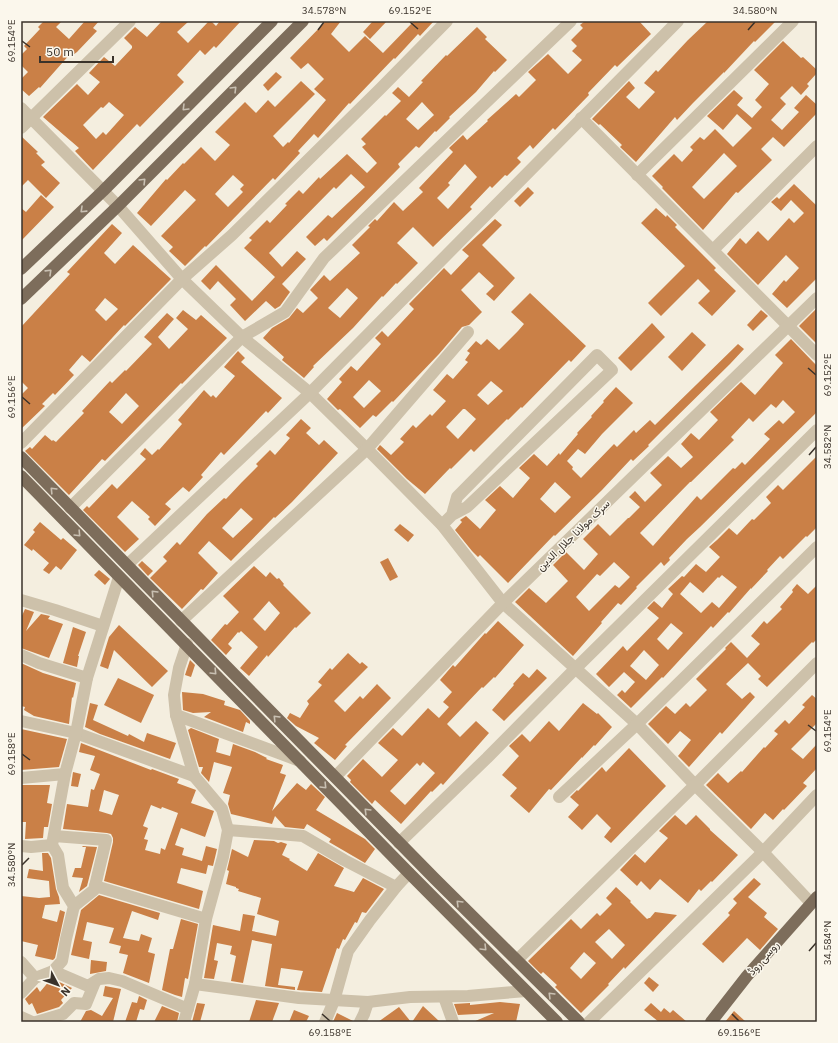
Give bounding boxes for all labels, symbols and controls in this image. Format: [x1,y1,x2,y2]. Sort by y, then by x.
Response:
text: 34.578°N [302,4,346,17]
text: 69.152°E [388,4,432,17]
text: 34.580°N [733,4,777,17]
text: 69.154°E [5,19,18,63]
scale bar [40,38,113,64]
text: 50 m [46,44,74,59]
one-way arrow [229,86,237,94]
one-way arrow [182,103,190,111]
one-way arrow [138,178,145,186]
one-way arrow [80,205,88,212]
one-way arrow [44,269,52,277]
text: 69.152°E [821,353,834,397]
text: 69.156°E [5,375,18,419]
text: 34.582°N [821,425,834,469]
one-way arrow [50,487,57,495]
street label: سرک مولانا جلال الدین [533,496,613,574]
one-way arrow [73,529,81,537]
one-way arrow [151,590,158,598]
one-way arrow [209,667,217,675]
text: 69.154°E [821,709,834,753]
one-way arrow [274,715,281,723]
text: 69.158°E [5,732,18,776]
one-way arrow [319,781,327,789]
one-way arrow [364,808,372,816]
text: 34.580°N [5,843,18,887]
one-way arrow [456,900,464,908]
text: 34.584°N [821,921,834,965]
street label: روسی روڈ [744,938,782,978]
one-way arrow [479,943,487,951]
north arrow [38,965,78,1005]
text: N [58,984,73,999]
one-way arrow [548,992,556,999]
text: 69.158°E [308,1026,352,1039]
text: 69.156°E [717,1026,761,1039]

